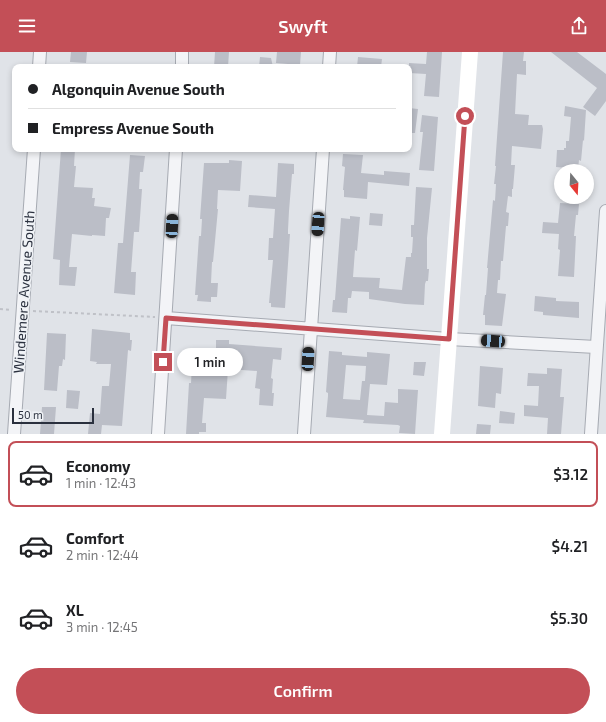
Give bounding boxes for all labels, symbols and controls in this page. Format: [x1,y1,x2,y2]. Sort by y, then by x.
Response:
icon: menu [16,15,38,37]
text: Swyft [278,15,328,37]
icon: share [568,15,590,37]
text: Algonquin Avenue South [52,80,225,98]
route start [456,107,474,125]
text: Empress Avenue South [52,119,214,137]
north arrow [554,164,594,204]
map controls [554,164,594,204]
street label: Windemere Avenue South [9,210,38,374]
car [311,212,325,236]
car [165,214,179,238]
car [481,334,505,348]
car [301,347,315,371]
callout: 1 min [177,348,243,376]
route end [154,353,172,371]
text: 1 min [195,354,225,370]
scale bar [12,406,94,425]
text: 50 m [18,408,43,421]
icon: car [18,456,54,492]
text: Economy [66,457,131,475]
text: $3.12 [553,465,588,483]
text: 1 min · 12:43 [66,475,136,491]
icon: car [18,528,54,564]
text: Comfort [66,529,124,547]
text: $4.21 [552,537,588,555]
text: 2 min · 12:44 [66,547,139,563]
icon: car [18,600,54,636]
text: XL [66,601,84,619]
text: $5.30 [550,609,588,627]
text: 3 min · 12:45 [66,619,138,635]
button: Confirm [16,668,590,714]

